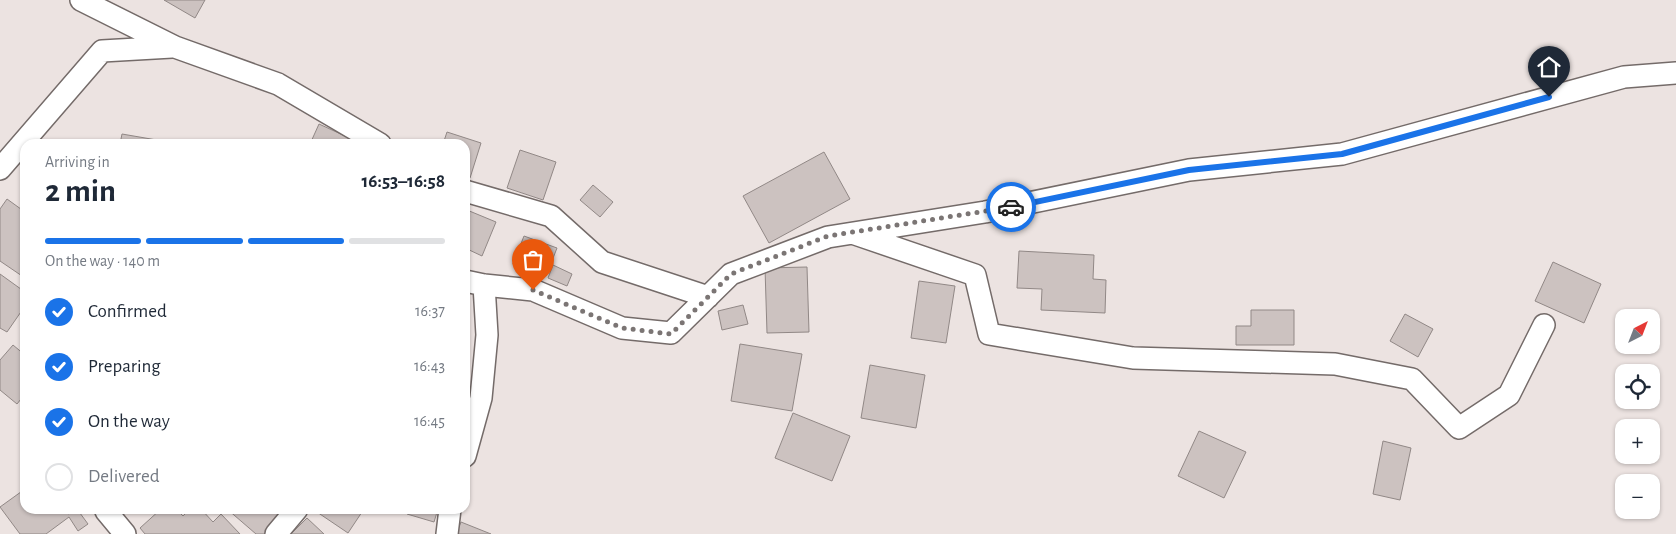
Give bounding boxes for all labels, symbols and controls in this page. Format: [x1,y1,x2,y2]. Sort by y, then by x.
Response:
pin [1528,46,1570,97]
icon: home [1535,53,1563,81]
text: Arriving in [45,154,110,170]
text: 16:53–16:58 [362,172,445,191]
text: 2 min [45,175,116,207]
courier [986,182,1036,232]
icon: car [997,193,1025,221]
pin [512,239,554,290]
icon: bag [519,246,547,274]
text: On the way · 140 m [45,253,160,269]
icon: check [45,298,73,326]
text: Confirmed [88,302,167,321]
text: 16:37 [415,303,445,319]
north arrow [1615,309,1660,354]
map controls [1615,309,1660,519]
icon: check [45,353,73,381]
text: Preparing [88,357,161,376]
text: 16:43 [414,358,445,374]
button: locate [1615,364,1660,409]
icon: check [45,408,73,436]
text: On the way [88,412,170,431]
text: 16:45 [414,413,445,429]
button: + [1615,419,1660,464]
text: Delivered [88,467,160,486]
button: − [1615,474,1660,519]

